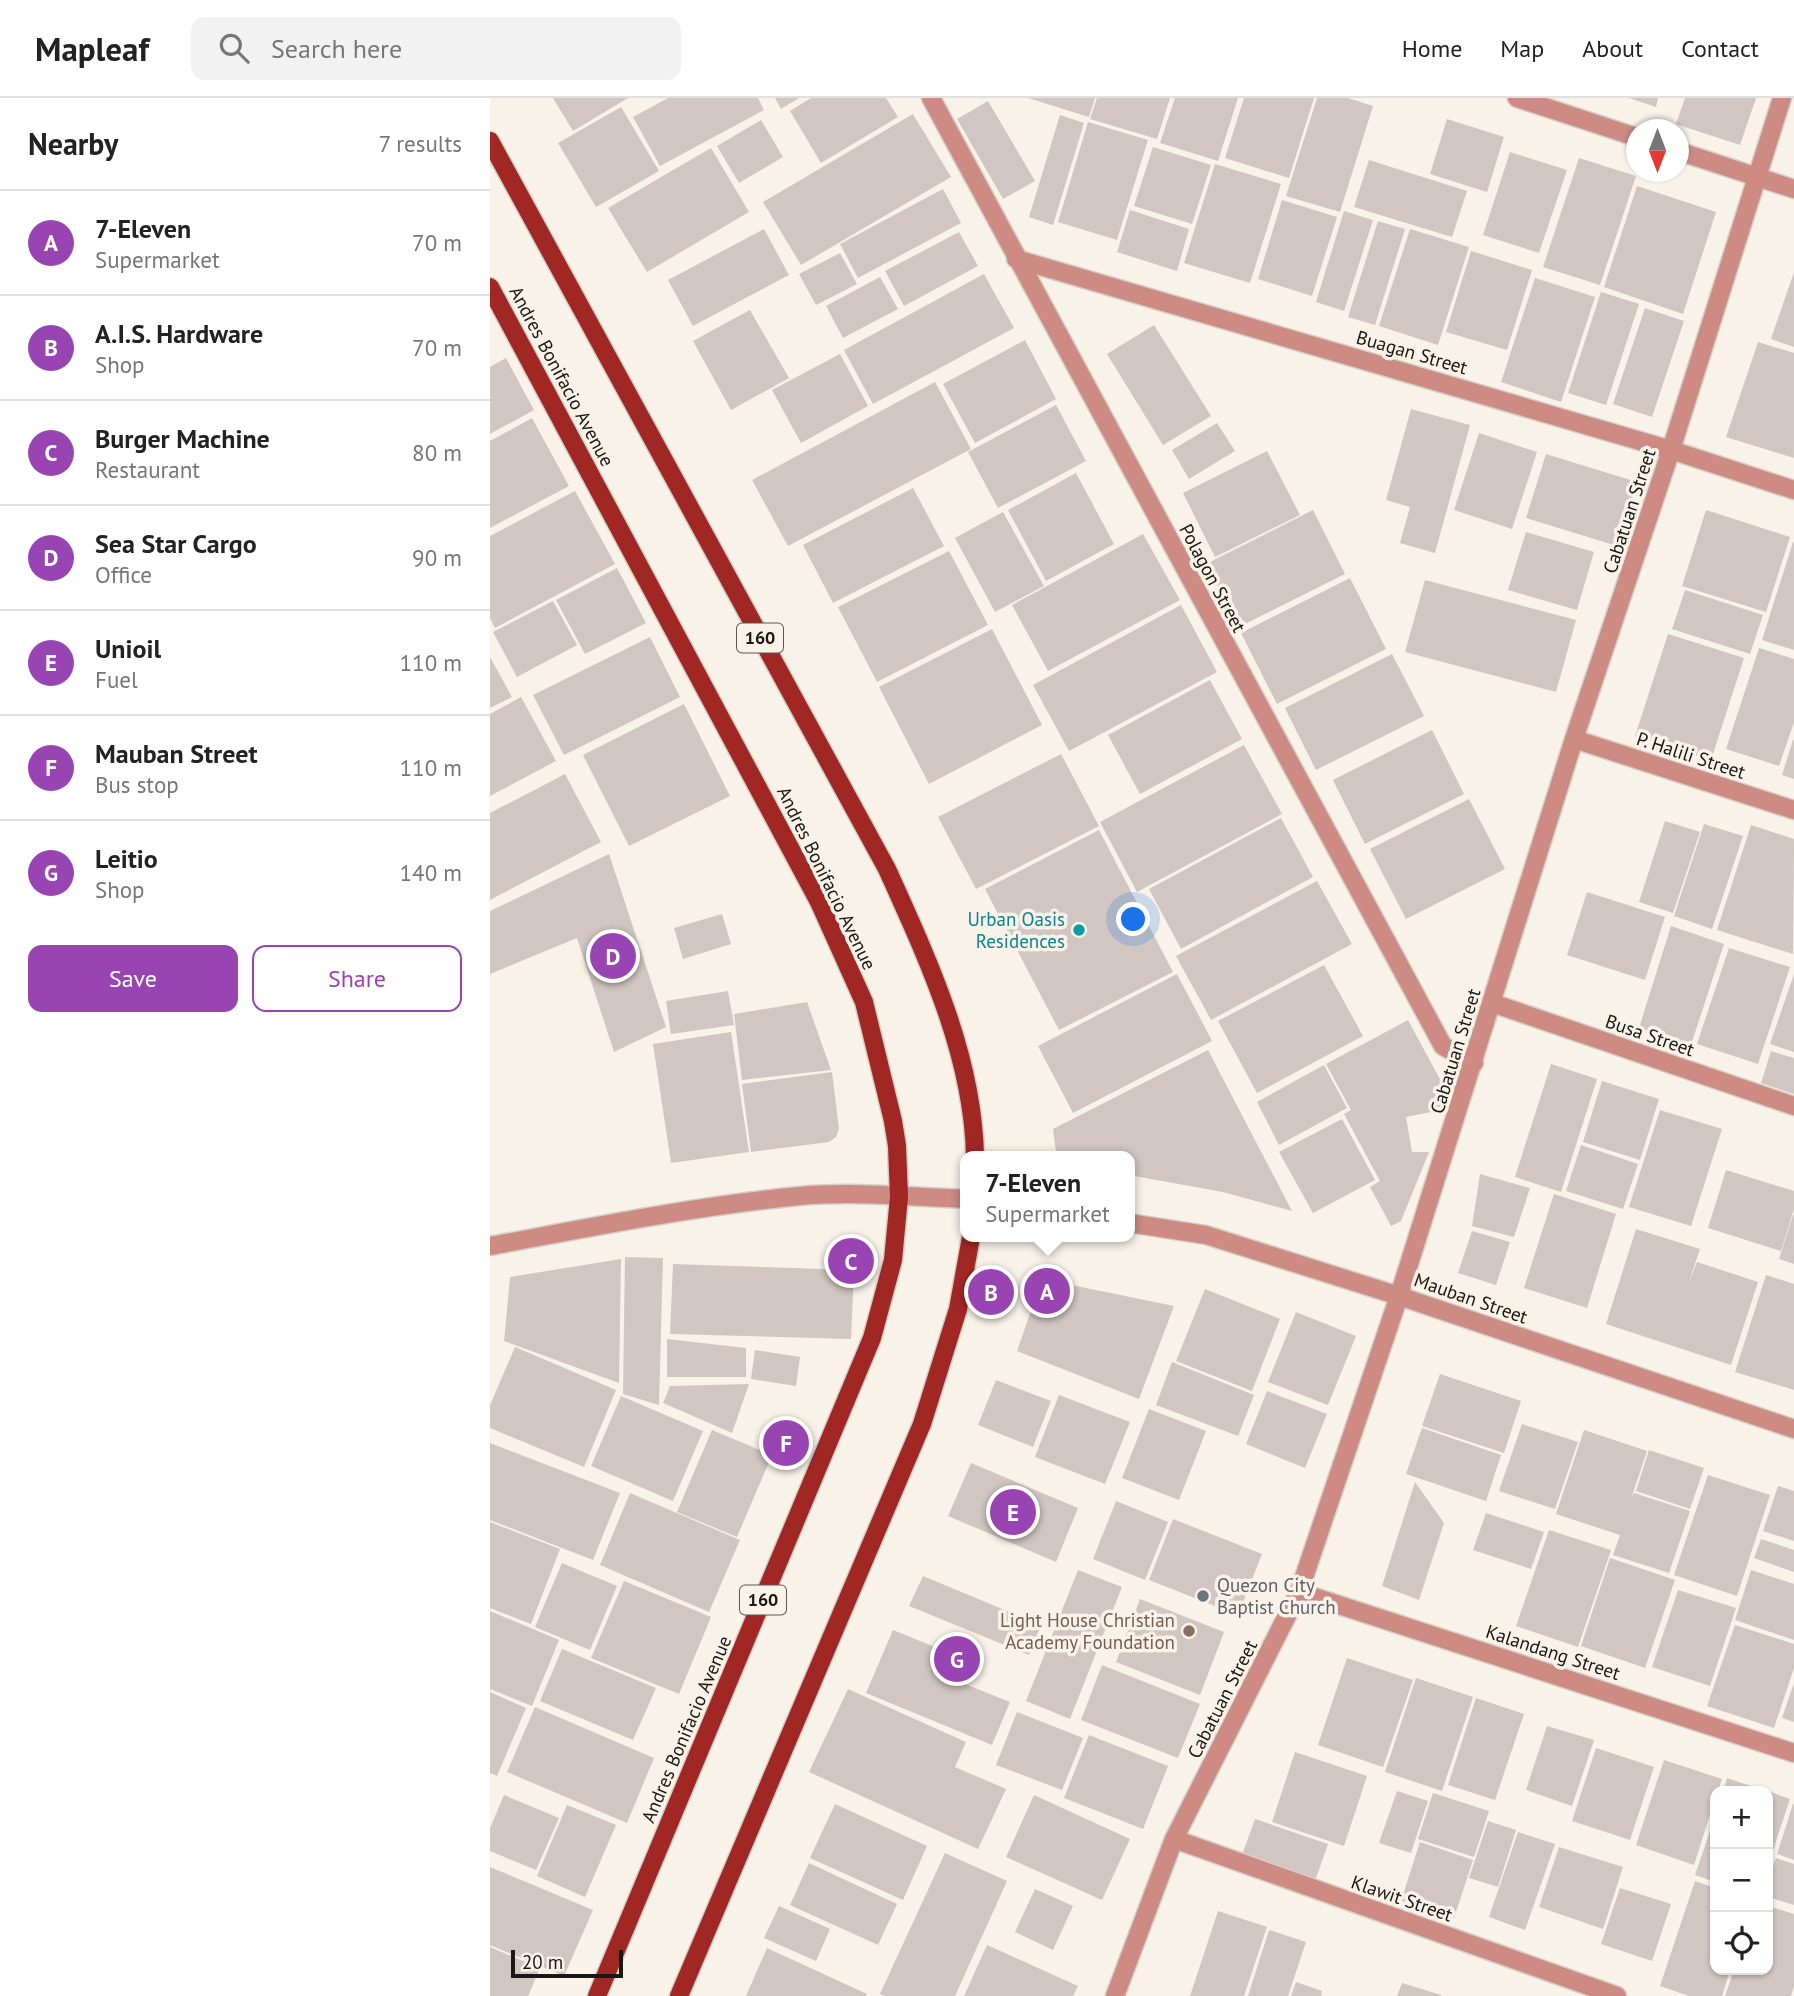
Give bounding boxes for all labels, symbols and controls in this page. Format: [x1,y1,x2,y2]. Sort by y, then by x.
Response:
search box [191,17,681,80]
text: Mapleaf [35,27,149,70]
icon: search [215,29,253,67]
text: Search here [271,32,402,65]
text: Home [1402,33,1462,64]
text: Map [1500,33,1544,64]
text: About [1582,33,1643,64]
text: Contact [1681,33,1759,64]
north arrow [1626,119,1689,182]
text: Nearby [28,124,118,163]
text: 7 results [379,129,462,158]
text: 7-Eleven [95,212,191,245]
text: A [44,228,58,257]
text: 70 m [412,228,462,257]
text: Supermarket [95,245,220,274]
street label: Andres Bonifacio Avenue [504,282,620,470]
text: A.I.S. Hardware [95,317,263,350]
street label: Buagan Street [1354,325,1471,379]
text: B [44,333,58,362]
text: 70 m [412,333,462,362]
text: Shop [95,350,145,379]
text: Burger Machine [95,422,270,455]
text: C [45,438,57,467]
text: 80 m [412,438,462,467]
street label: Cabatuan Street [1598,445,1661,576]
text: Restaurant [95,455,200,484]
street label: Polagon Street [1174,520,1252,637]
text: Sea Star Cargo [95,527,257,560]
text: D [44,543,58,572]
text: 90 m [412,543,462,572]
text: Office [95,560,152,589]
road number: 160 [737,624,783,652]
text: Unioil [95,632,161,665]
text: E [45,648,57,677]
text: 110 m [400,648,462,677]
text: Fuel [95,665,138,694]
street label: P. Halili Street [1634,726,1749,784]
text: Mauban Street [95,737,258,770]
text: F [45,753,57,782]
text: 110 m [400,753,462,782]
text: Bus stop [95,770,179,799]
street label: Andres Bonifacio Avenue [772,782,882,974]
text: Leitio [95,842,158,875]
text: G [44,858,58,887]
text: 140 m [400,858,462,887]
text: Shop [95,875,145,904]
your location [1116,902,1150,936]
place label: Urban Oasis Residences [967,907,1065,953]
marker: Urban Oasis Residences [1071,922,1087,938]
pin: D [590,930,636,982]
button: Save [28,945,238,1012]
button: Share [252,945,462,1012]
street label: Cabatuan Street [1425,985,1486,1117]
street label: Busa Street [1602,1009,1698,1062]
popup [960,1151,1135,1242]
text: 7-Eleven [985,1166,1081,1199]
text: Supermarket [985,1199,1110,1228]
pin: C [828,1235,874,1287]
pin: A [1024,1265,1070,1317]
pin: B [968,1266,1014,1318]
street label: Mauban Street [1411,1267,1531,1329]
pin: F [763,1417,809,1469]
pin: E [990,1486,1036,1538]
place label: Quezon City Baptist Church [1217,1573,1336,1619]
road number: 160 [740,1586,786,1615]
marker: Quezon City Baptist Church [1195,1588,1211,1604]
place label: Light House Christian Academy Foundation [1000,1608,1175,1654]
street label: Kalandang Street [1483,1619,1624,1685]
marker: Light House Christian Academy Foundation [1181,1623,1197,1639]
street label: Andres Bonifacio Avenue [636,1632,736,1826]
pin: G [934,1633,980,1685]
street label: Cabatuan Street [1182,1635,1262,1762]
map controls [1710,1786,1773,1975]
button: + [1710,1786,1773,1849]
button: − [1710,1849,1773,1912]
street label: Klawit Street [1348,1869,1456,1927]
button: locate [1710,1912,1773,1975]
scale bar [511,1947,623,1979]
text: 20 m [522,1950,563,1974]

